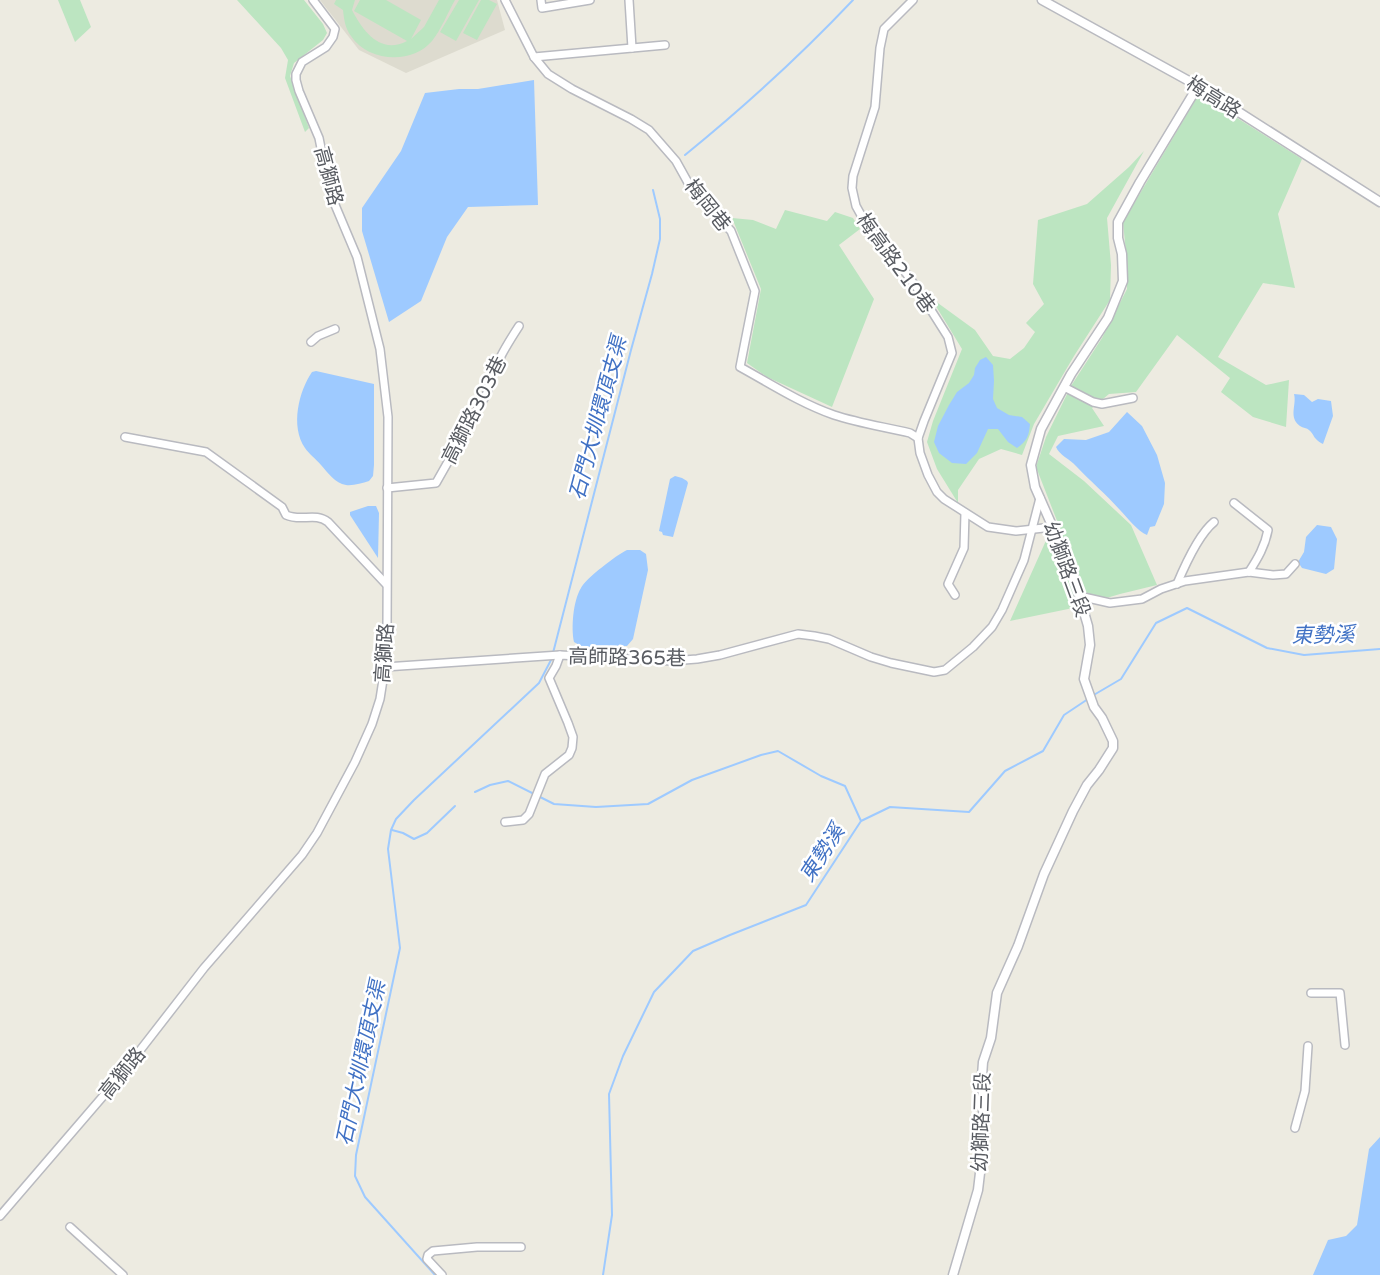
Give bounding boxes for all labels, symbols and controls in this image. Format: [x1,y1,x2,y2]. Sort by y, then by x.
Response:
street label: 梅高路 [1182,72,1245,124]
street label: 高獅路 [309,144,347,208]
street label: 梅岡巷 [679,175,735,236]
street label: 梅高路210巷 [851,209,939,318]
water label: 石門大圳環頂支渠 [565,331,633,503]
street label: 高獅路303巷 [437,353,512,468]
street label: 幼獅路三段 [1038,518,1094,620]
street label: 高獅路 [371,622,399,684]
water label: 東勢溪 [1291,622,1358,649]
street label: 高師路365巷 [568,645,686,671]
water label: 東勢溪 [795,818,852,886]
water label: 石門大圳環頂支渠 [332,975,392,1148]
street label: 高獅路 [95,1043,151,1104]
street label: 幼獅路三段 [968,1072,996,1172]

